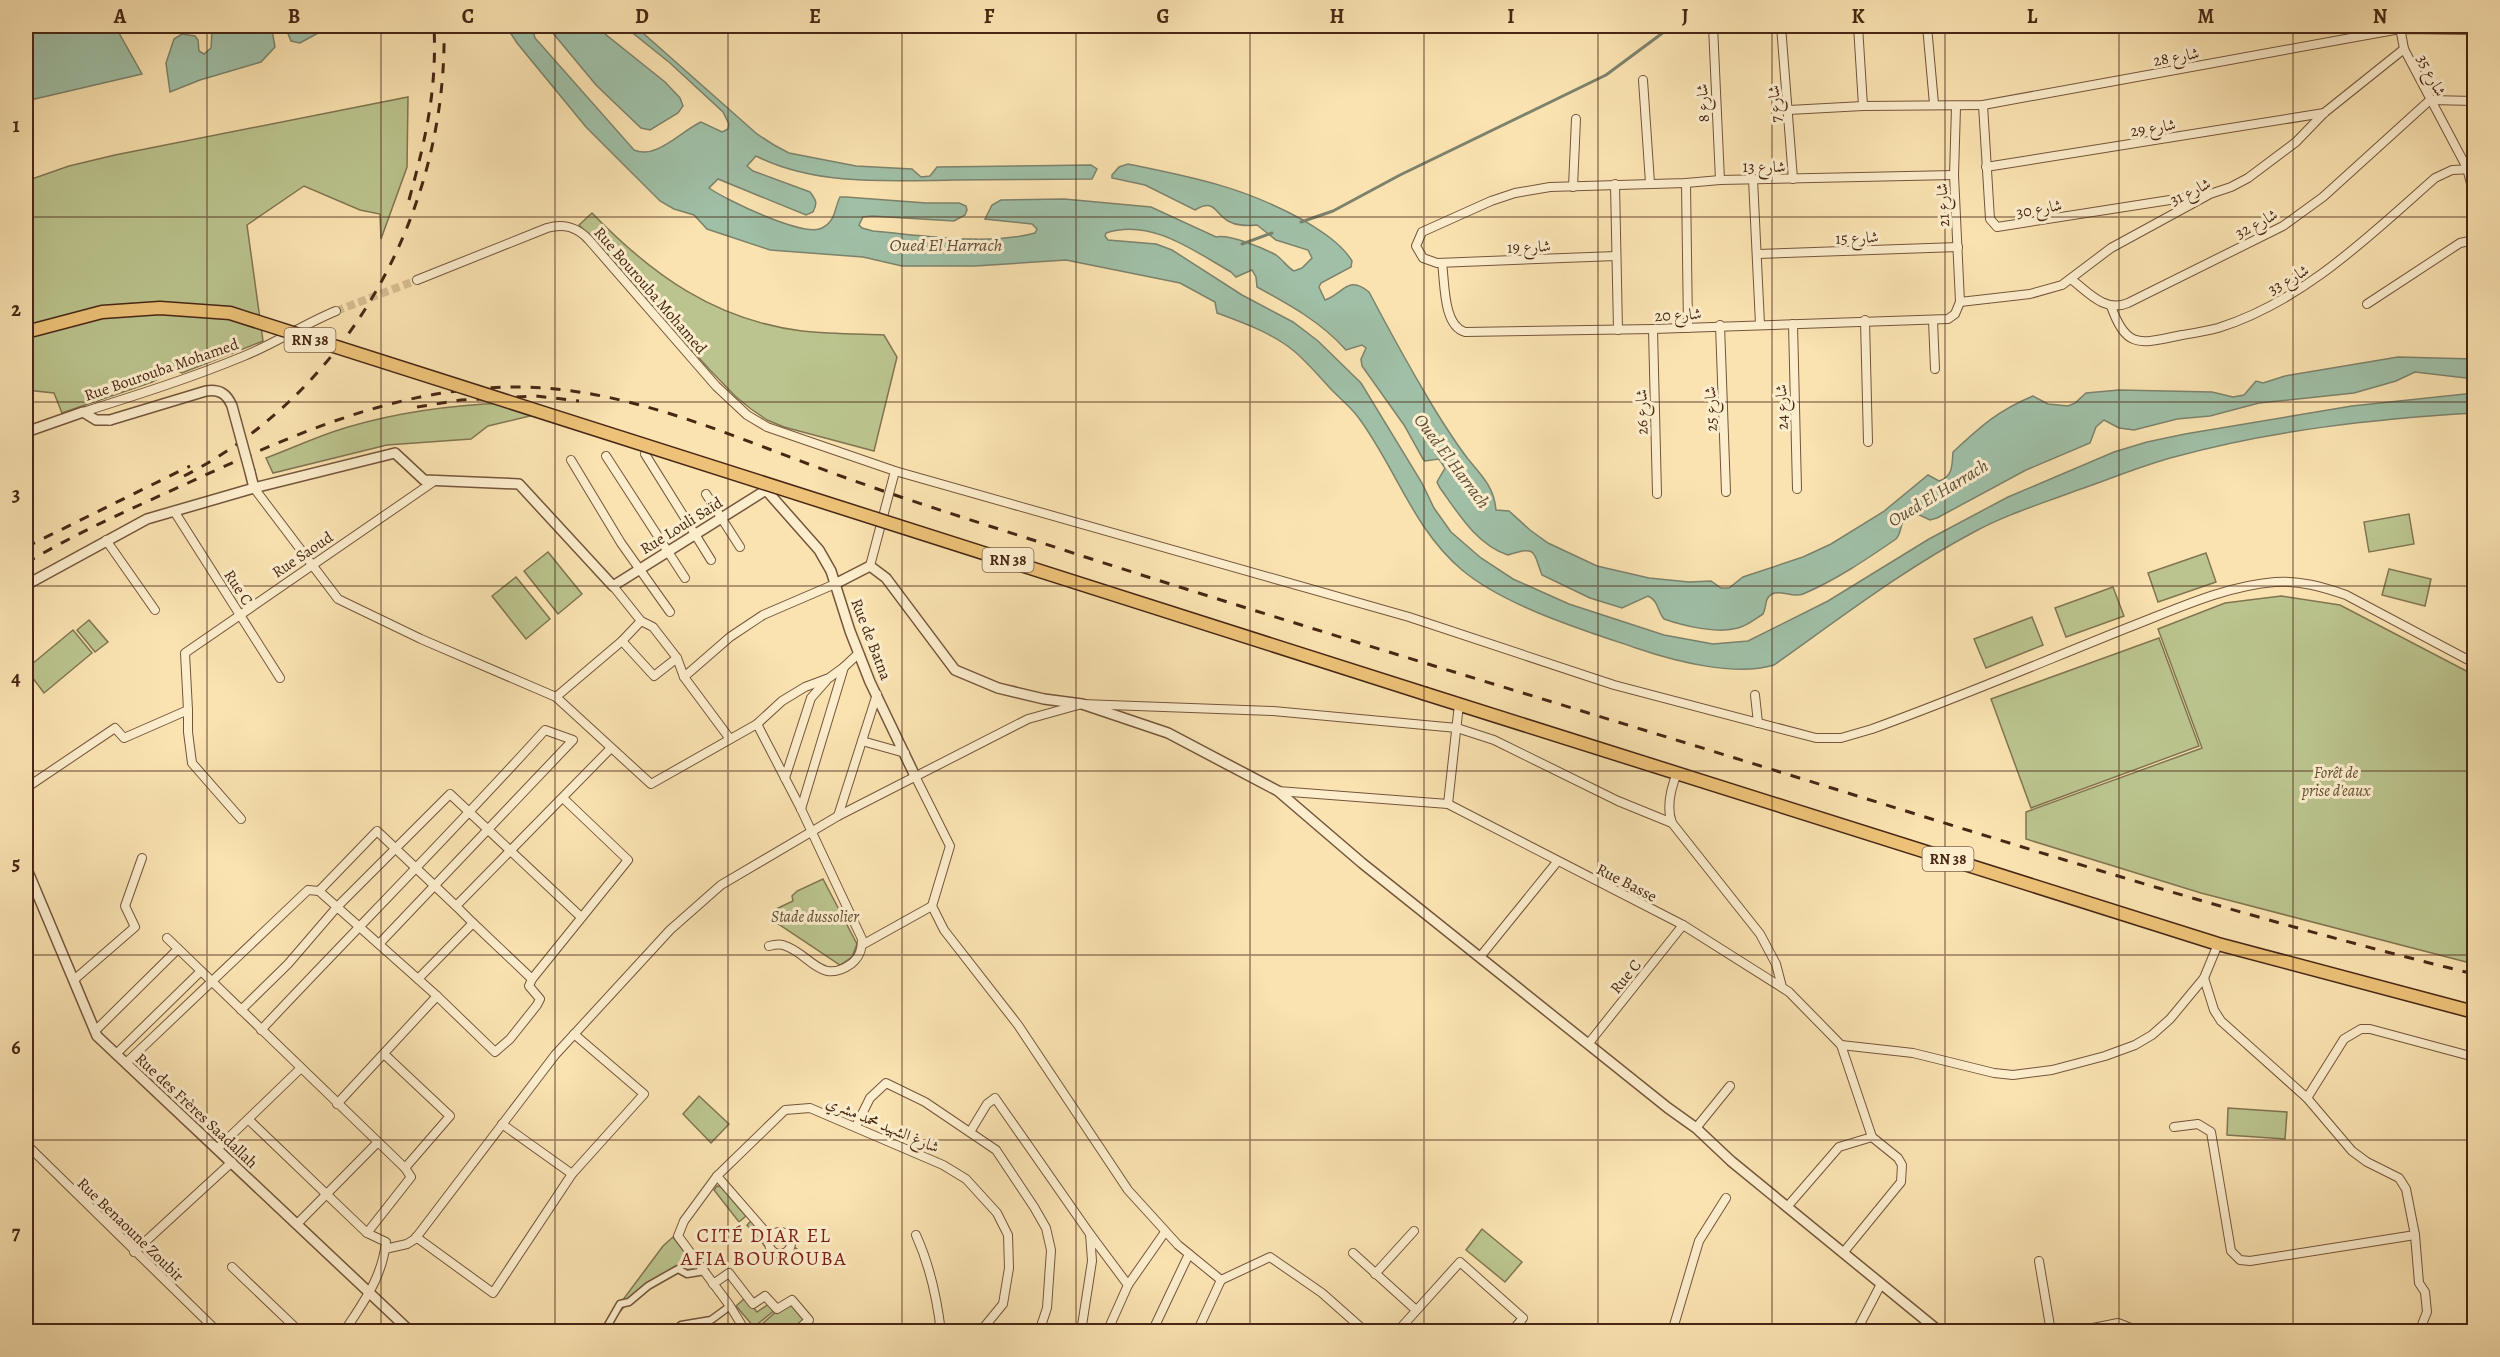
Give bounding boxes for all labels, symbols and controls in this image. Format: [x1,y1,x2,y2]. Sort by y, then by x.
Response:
text: A [113,3,127,30]
text: B [288,3,300,30]
text: C [462,3,474,30]
text: D [635,3,649,30]
text: E [809,3,821,30]
text: F [984,3,995,30]
text: G [1156,3,1170,30]
text: H [1330,3,1345,30]
text: I [1507,3,1515,30]
text: J [1682,3,1689,30]
text: K [1851,3,1865,30]
text: L [2027,3,2038,30]
text: M [2198,3,2215,30]
text: N [2373,3,2388,30]
street label: شارع 28 [2151,42,2201,74]
street label: شارع 35 [2409,51,2451,101]
street label: شارع 8 [1691,83,1717,123]
street label: شارع 7 [1762,84,1790,124]
text: 1 [12,112,20,139]
street label: شارع 29 [2129,114,2178,144]
street label: شارع 13 [1742,156,1786,180]
street label: شارع 31 [2166,173,2216,213]
street label: شارع 21 [1931,182,1957,228]
street label: شارع 30 [2015,194,2064,226]
street label: شارع 32 [2231,204,2283,246]
street label: Rue Bourouba Mohamed [589,222,712,359]
street label: شارع 15 [1835,226,1879,252]
water label: Oued El Harrach [890,233,1003,257]
street label: شارع 19 [1507,235,1551,261]
street label: شارع 33 [2264,259,2314,302]
text: 2 [11,296,21,323]
street label: شارع 20 [1654,303,1702,329]
road number: RN 38 [284,328,336,352]
street label: Rue Bourouba Mohamed [81,333,242,407]
street label: شارع 24 [1770,384,1796,430]
street label: شارع 25 [1699,386,1725,432]
street label: شارع 26 [1631,389,1655,435]
water label: Oued El Harrach [1408,409,1496,513]
water label: Oued El Harrach [1883,454,1993,532]
text: 3 [12,481,20,508]
street label: Rue Louli Saïd [636,492,727,560]
street label: Rue Saoud [268,526,338,583]
road number: RN 38 [982,548,1034,572]
street label: Rue C [219,565,258,610]
street label: Rue de Batna [845,595,897,684]
text: 4 [11,665,21,692]
park label: Forêt de prise d'eaux [2301,762,2371,802]
road number: RN 38 [1922,847,1974,871]
text: 5 [12,850,20,877]
street label: Rue Basse [1592,858,1661,908]
park label: Stade dussolier [771,906,859,928]
street label: Rue C [1605,955,1646,998]
text: 6 [11,1034,21,1061]
street label: Rue des Frères Saadallah [130,1048,263,1174]
street label: شارغ الشهيد محمد مشري [822,1091,943,1161]
street label: Rue Benaoune Zoubir [72,1173,189,1287]
text: 7 [12,1219,21,1246]
district label: CITÉ DIAR EL AFIA BOUROUBA [680,1222,847,1272]

